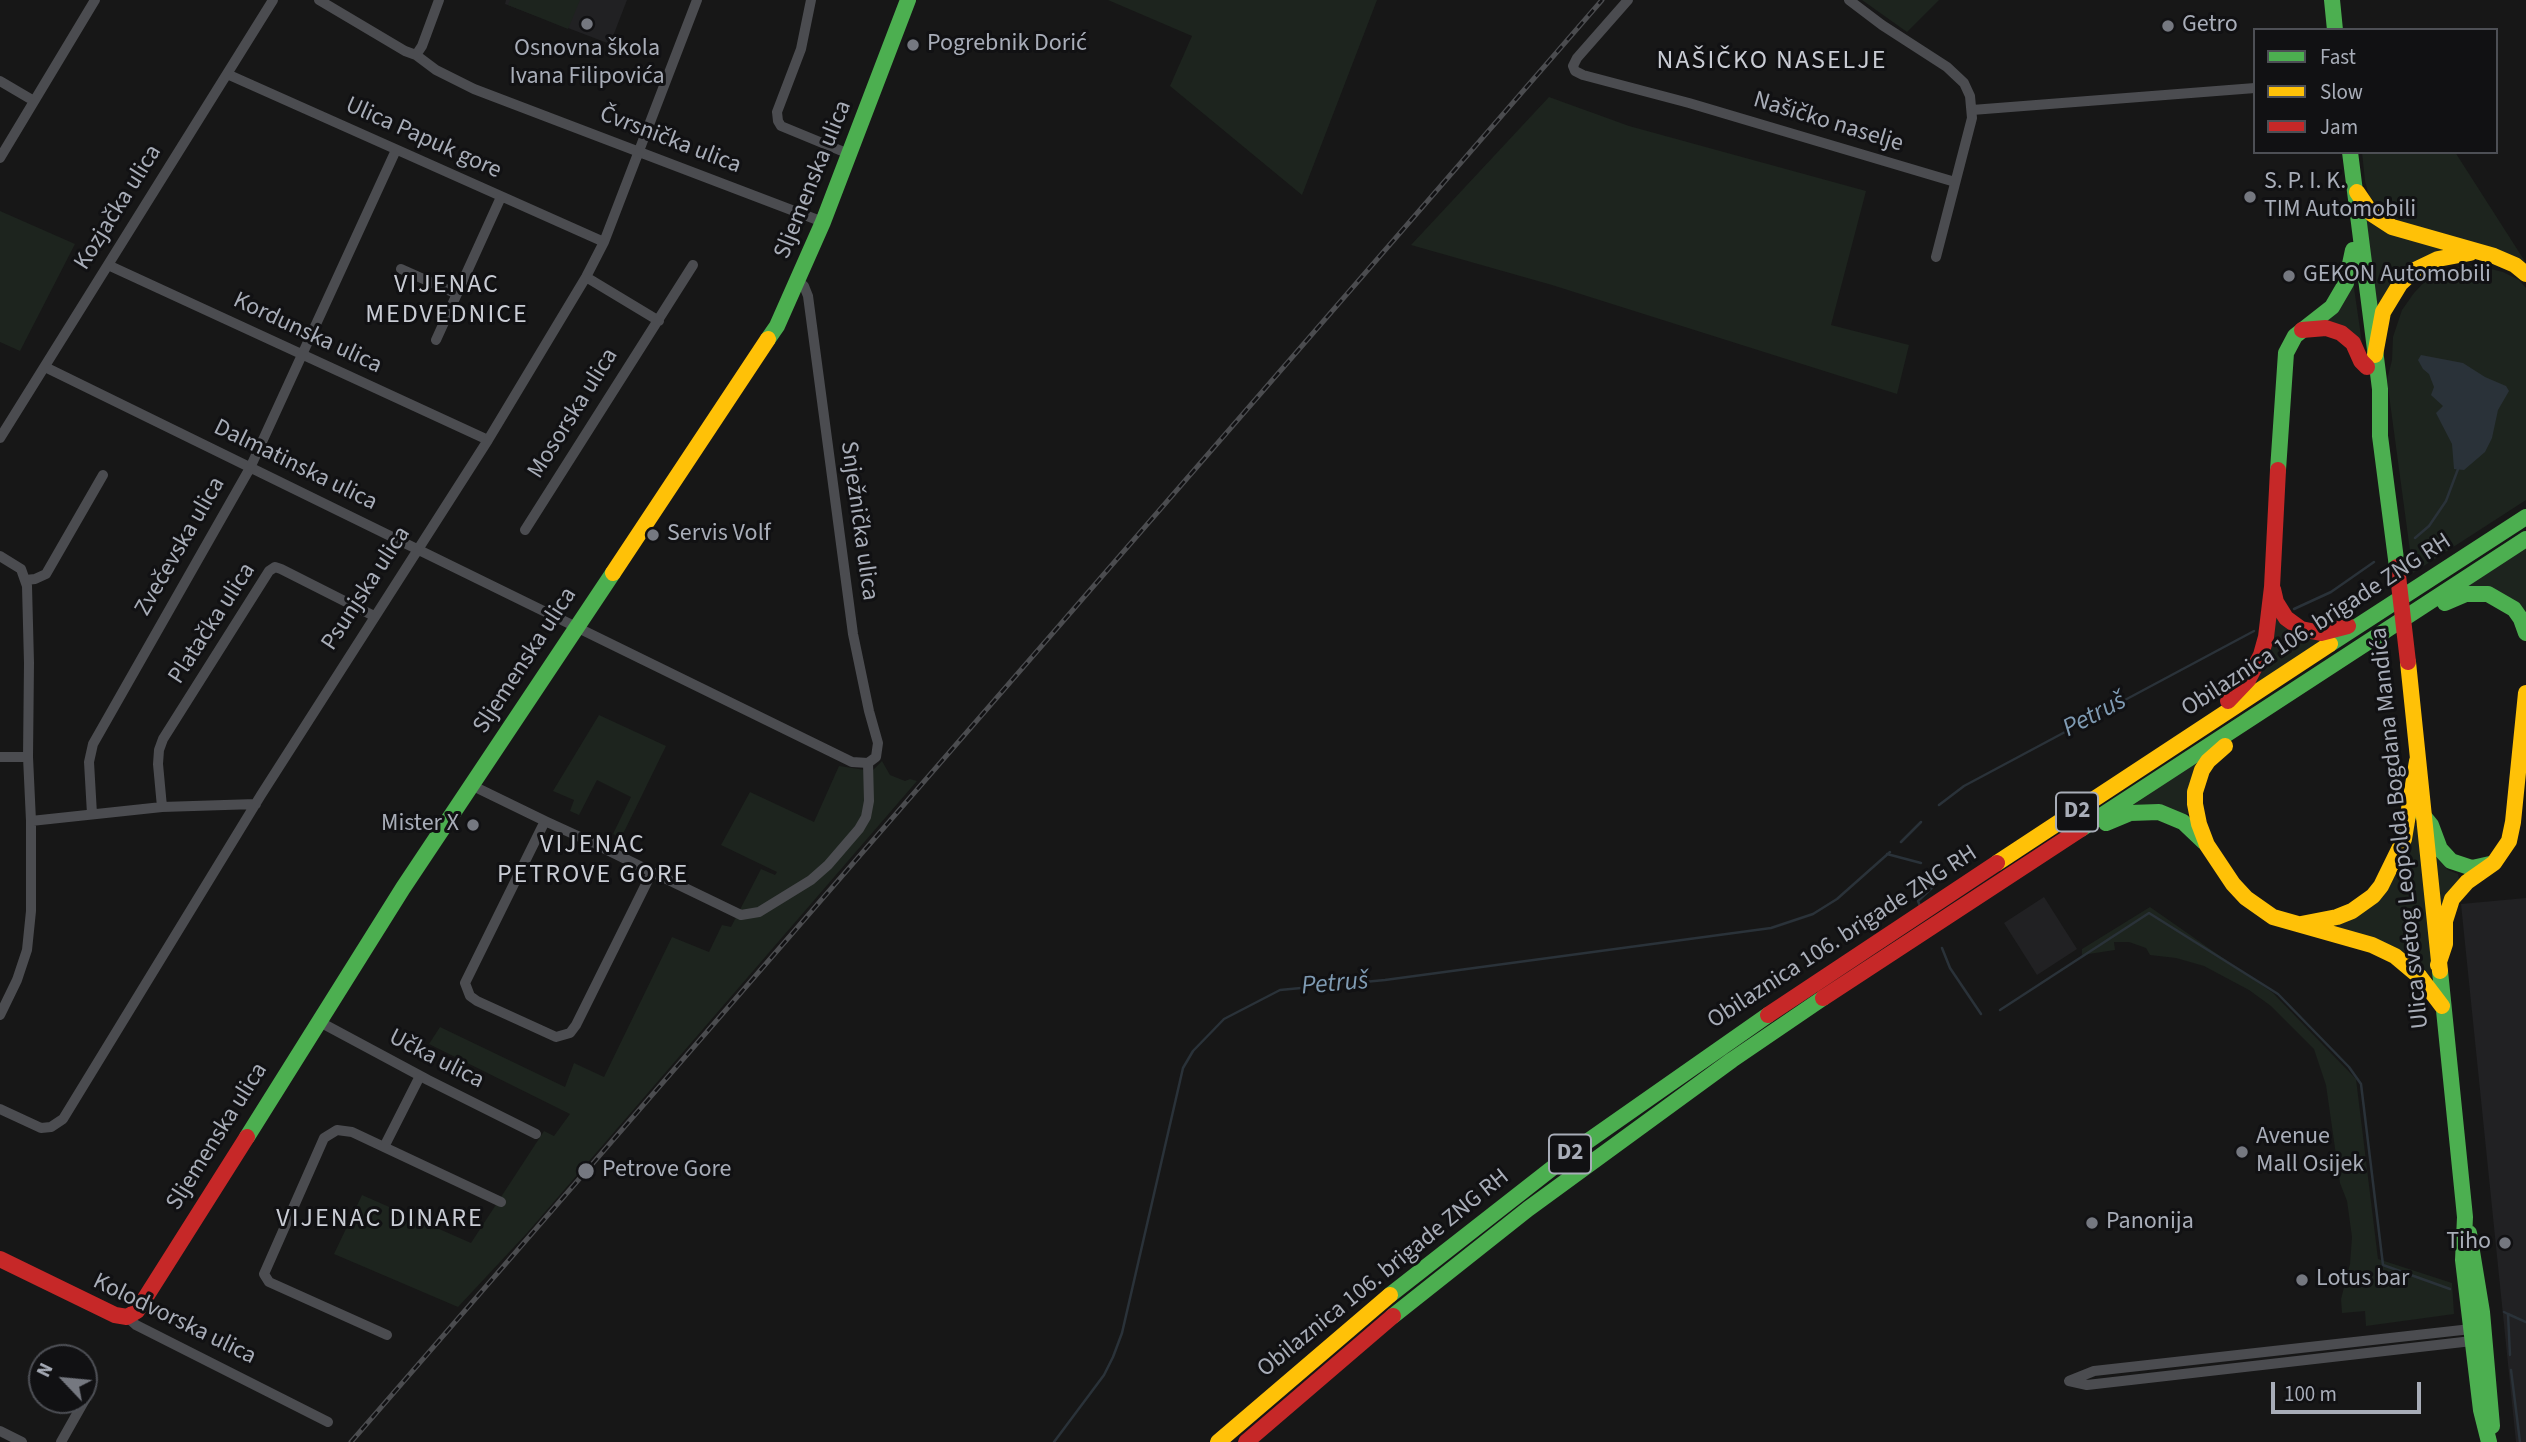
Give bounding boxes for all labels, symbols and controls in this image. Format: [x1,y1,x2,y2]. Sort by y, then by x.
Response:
place label: Getro [2182,12,2238,40]
marker: Osnovna škola Ivana Filipovića [579,16,595,32]
marker: Getro [2160,18,2176,34]
legend [2253,28,2498,154]
place label: Pogrebnik Dorić [927,31,1087,59]
place label: Osnovna škola Ivana Filipovića [509,36,665,92]
marker: Pogrebnik Dorić [905,37,921,53]
text: Fast [2320,42,2356,72]
district label: NAŠIČKO NASELJE [1658,46,1886,78]
text: Slow [2320,77,2363,107]
street label: Našičko naselje [1750,87,1906,159]
street label: Ulica Papuk gore [341,92,505,186]
street label: Sljemenska ulica [769,97,859,263]
street label: Čvrsnička ulica [595,101,745,181]
text: Jam [2320,112,2358,142]
street label: Kozjačka ulica [69,140,169,276]
place label: S. P. I. K. TIM Automobili [2264,169,2416,225]
marker: S. P. I. K. TIM Automobili [2242,189,2258,205]
place label: GEKON Automobili [2303,262,2491,290]
marker: GEKON Automobili [2281,268,2297,284]
district label: VIJENAC MEDVEDNICE [366,270,528,332]
street label: Kordunska ulica [228,287,386,381]
street label: Mosorska ulica [523,344,625,484]
street label: Dalmatinska ulica [209,414,381,518]
street label: Snježnička ulica [833,440,883,602]
street label: Zvečevska ulica [130,472,232,622]
place label: Servis Volf [667,521,771,549]
street label: Psunjska ulica [316,522,418,656]
marker: Servis Volf [645,527,661,543]
street label: Obilaznica 106. brigade ZNG RH [2177,528,2457,724]
street label: Platačka ulica [163,558,263,690]
street label: Sljemenska ulica [468,583,584,739]
street label: Ulica svetog Leopolda Bogdana Mandića [2366,626,2436,1030]
water label: Petruš [2058,686,2132,746]
road number: D2 [2056,792,2098,832]
place label: Mister X [381,811,459,839]
marker: Mister X [465,817,481,833]
district label: VIJENAC PETROVE GORE [498,830,688,892]
street label: Obilaznica 106. brigade ZNG RH [1703,840,1983,1036]
water label: Petruš [1300,967,1370,1003]
street label: Učka ulica [384,1024,488,1096]
street label: Sljemenska ulica [161,1058,275,1216]
place label: Avenue Mall Osijek [2256,1124,2364,1180]
road number: D2 [1549,1134,1591,1174]
marker: Avenue Mall Osijek [2234,1144,2250,1160]
place label: Petrove Gore [602,1157,731,1185]
marker: Petrove Gore [576,1161,596,1181]
street label: Obilaznica 106. brigade ZNG RH [1252,1164,1516,1384]
district label: VIJENAC DINARE [278,1204,482,1236]
place label: Panonija [2106,1209,2194,1237]
marker: Panonija [2084,1215,2100,1231]
place label: Tiho [2446,1229,2491,1257]
marker: Tiho [2497,1235,2513,1251]
place label: Lotus bar [2316,1266,2409,1294]
street label: Kolodvorska ulica [88,1268,260,1372]
marker: Lotus bar [2294,1272,2310,1288]
north arrow [28,1344,98,1414]
text: N [31,1359,60,1382]
scale bar [2274,1368,2424,1412]
text: 100 m [2284,1379,2337,1409]

